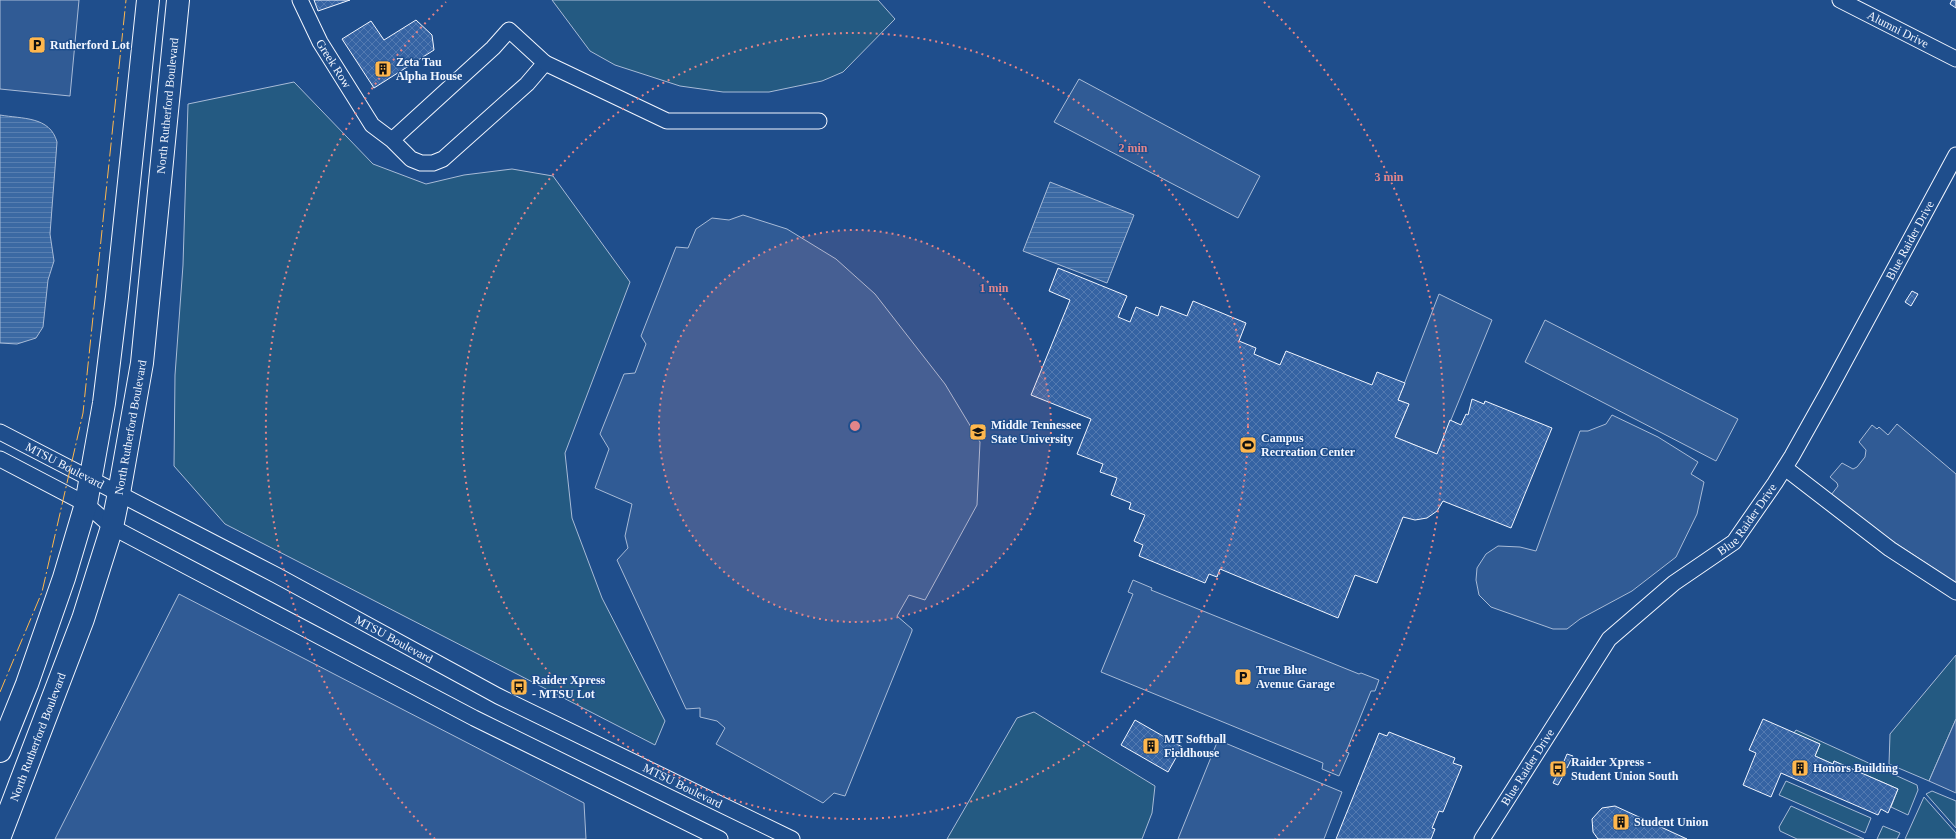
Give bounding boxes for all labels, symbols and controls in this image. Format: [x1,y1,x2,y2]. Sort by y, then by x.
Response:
street label: Alumni Drive [1865,8,1931,51]
parking icon: Rutherford Lot [27,35,47,55]
street label: North Rutherford Boulevard [154,37,181,175]
street label: Greek Row [313,37,354,91]
place label: Rutherford Lot [50,38,130,52]
place label: Zeta Tau Alpha House [396,55,463,83]
building icon: Zeta Tau Alpha House [373,59,393,79]
text: 2 min [1118,141,1148,155]
text: 3 min [1374,170,1404,184]
street label: Blue Raider Drive [1883,198,1937,282]
text: 1 min [979,281,1009,295]
street label: North Rutherford Boulevard [112,359,149,496]
place label: Middle Tennessee State University [991,418,1082,446]
centre of rings [848,419,862,433]
school or university icon: Middle Tennessee State University [968,422,988,442]
place label: Campus Recreation Center [1261,431,1356,459]
sports icon: Campus Recreation Center [1238,435,1258,455]
street label: MTSU Boulevard [23,439,106,492]
street label: Blue Raider Drive [1715,481,1779,558]
street label: MTSU Boulevard [353,612,435,666]
place label: True Blue Avenue Garage [1256,663,1335,691]
parking icon: True Blue Avenue Garage [1233,667,1253,687]
street label: North Rutherford Boulevard [7,671,69,803]
place label: Raider Xpress - MTSU Lot [532,673,606,701]
bus stop icon: Raider Xpress - MTSU Lot [509,677,529,697]
street label: Blue Raider Drive [1498,726,1557,808]
place label: MT Softball Fieldhouse [1164,732,1227,760]
building icon: MT Softball Fieldhouse [1141,736,1161,756]
place label: Raider Xpress - Student Union South [1571,755,1679,783]
building icon: Honors Building [1790,758,1810,778]
bus stop icon: Raider Xpress - Student Union South [1548,759,1568,779]
street label: MTSU Boulevard [641,761,725,811]
place label: Honors Building [1813,761,1898,775]
building icon: Student Union [1611,812,1631,832]
place label: Student Union [1634,815,1709,829]

